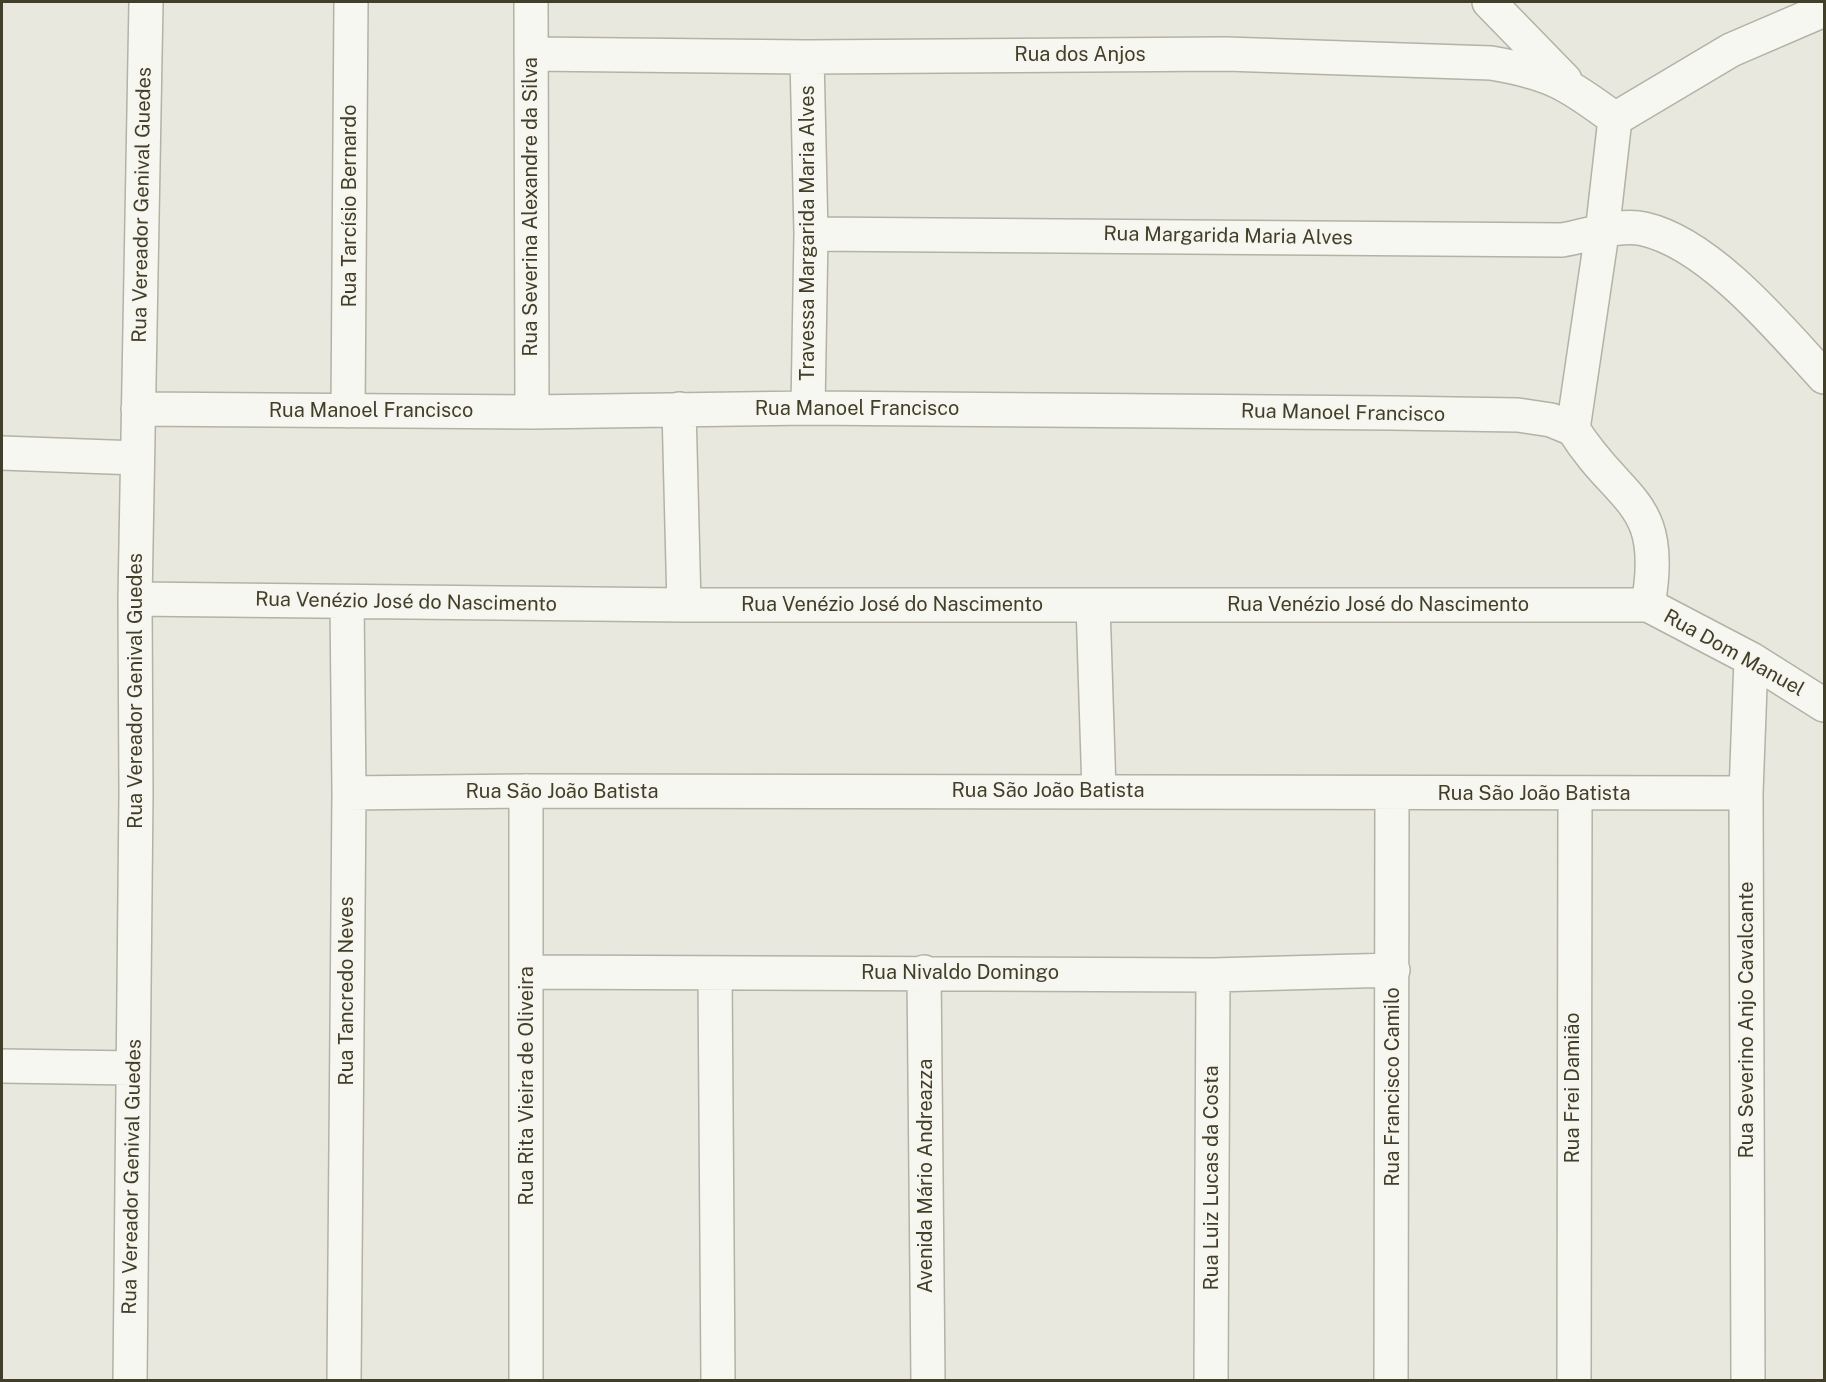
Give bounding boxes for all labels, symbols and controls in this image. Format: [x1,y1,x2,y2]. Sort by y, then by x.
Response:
street label: Rua dos Anjos [1014,43,1146,67]
street label: Rua Severina Alexandre da Silva [519,57,543,357]
street label: Rua Vereador Genival Guedes [128,67,156,343]
street label: Travessa Margarida Maria Alves [796,85,820,381]
street label: Rua Tarcísio Bernardo [338,104,362,308]
street label: Rua Margarida Maria Alves [1103,222,1353,250]
street label: Rua Manoel Francisco [755,397,959,421]
street label: Rua Manoel Francisco [269,399,473,423]
street label: Rua Manoel Francisco [1241,399,1445,427]
street label: Rua Vereador Genival Guedes [124,553,148,829]
street label: Rua Venézio José do Nascimento [255,587,557,617]
street label: Rua Venézio José do Nascimento [741,593,1043,617]
street label: Rua Venézio José do Nascimento [1227,593,1529,617]
street label: Rua Dom Manuel [1659,604,1809,702]
street label: Rua São João Batista [951,779,1145,803]
street label: Rua São João Batista [465,780,659,804]
street label: Rua São João Batista [1437,782,1631,806]
street label: Rua Severino Anjo Cavalcante [1735,882,1759,1158]
street label: Rua Tancredo Neves [335,896,359,1086]
street label: Rua Nivaldo Domingo [861,961,1059,985]
street label: Rua Rita Vieira de Oliveira [515,966,539,1206]
street label: Rua Francisco Camilo [1381,987,1405,1187]
street label: Rua Frei Damião [1561,1012,1585,1164]
street label: Rua Vereador Genival Guedes [118,1039,146,1315]
street label: Avenida Mário Andreazza [914,1059,938,1293]
street label: Rua Luiz Lucas da Costa [1200,1065,1224,1291]

